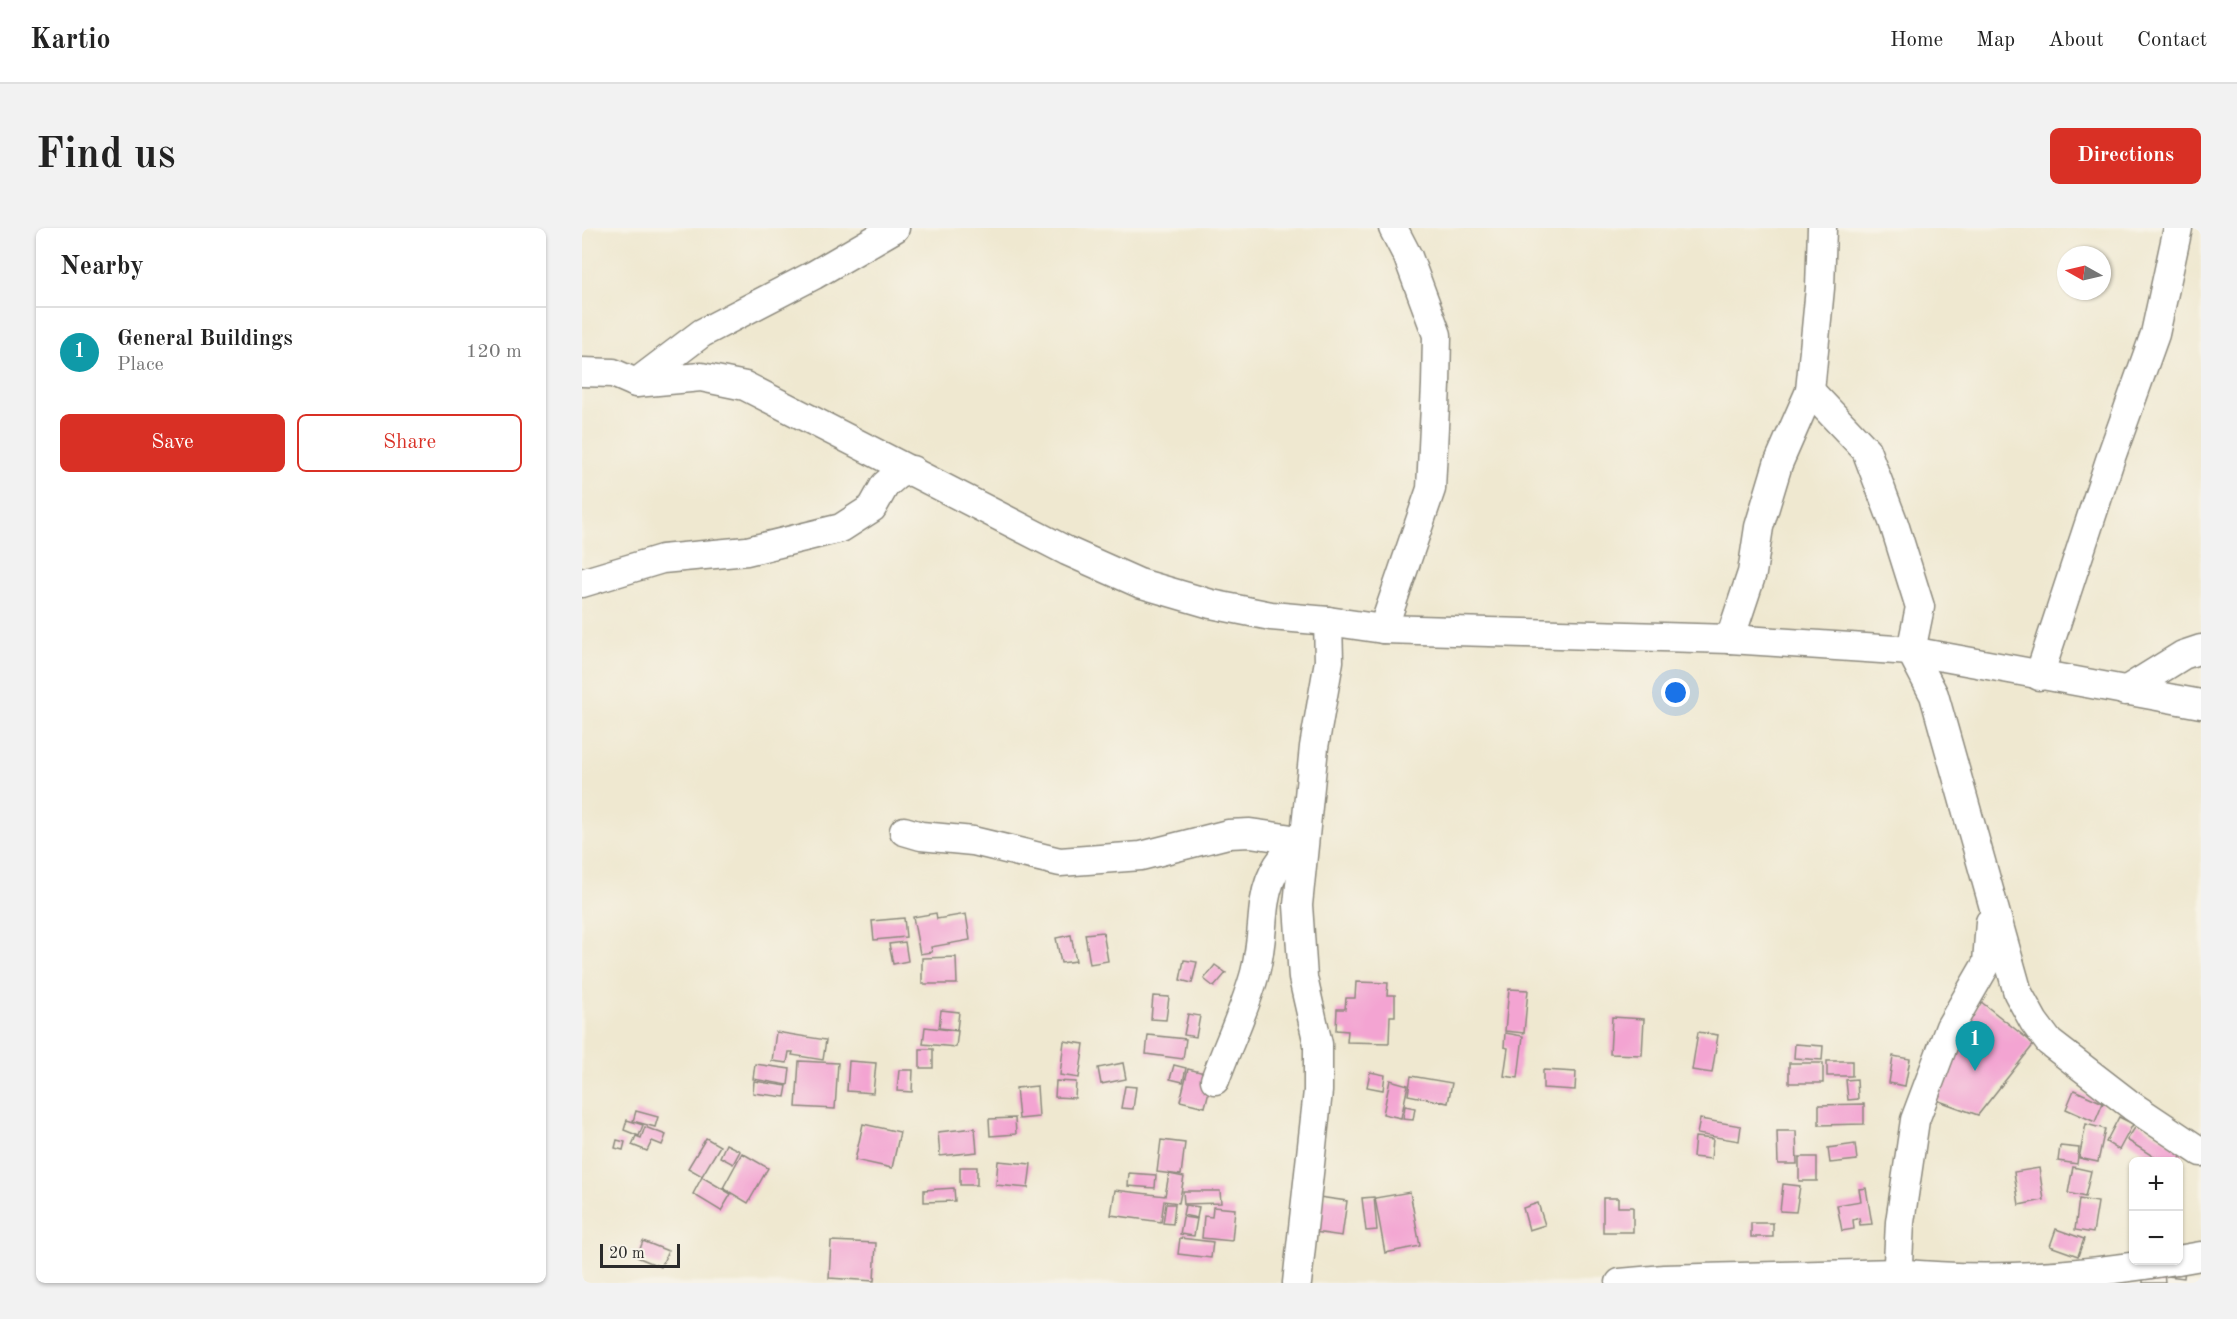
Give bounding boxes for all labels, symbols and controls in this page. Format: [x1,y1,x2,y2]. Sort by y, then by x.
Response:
text: Kartio [30,27,111,55]
text: Home [1890,30,1943,51]
text: Map [1976,30,2015,51]
text: About [2048,30,2104,51]
text: Contact [2137,30,2207,51]
button: Directions [2050,128,2201,184]
text: Find us [36,135,175,177]
north arrow [2057,246,2111,300]
text: Nearby [60,254,144,280]
text: General Buildings [117,328,293,350]
text: 1 [74,342,85,362]
text: 120 m [466,342,522,362]
text: Place [117,355,164,375]
button: Save [60,414,285,472]
button: Share [297,414,522,472]
your location [1661,678,1690,707]
pin: 1 [1956,1022,1994,1071]
map controls [2129,1157,2183,1265]
button: + [2129,1157,2183,1211]
button: − [2129,1211,2183,1265]
scale bar [600,1241,680,1268]
text: 20 m [609,1246,645,1262]

